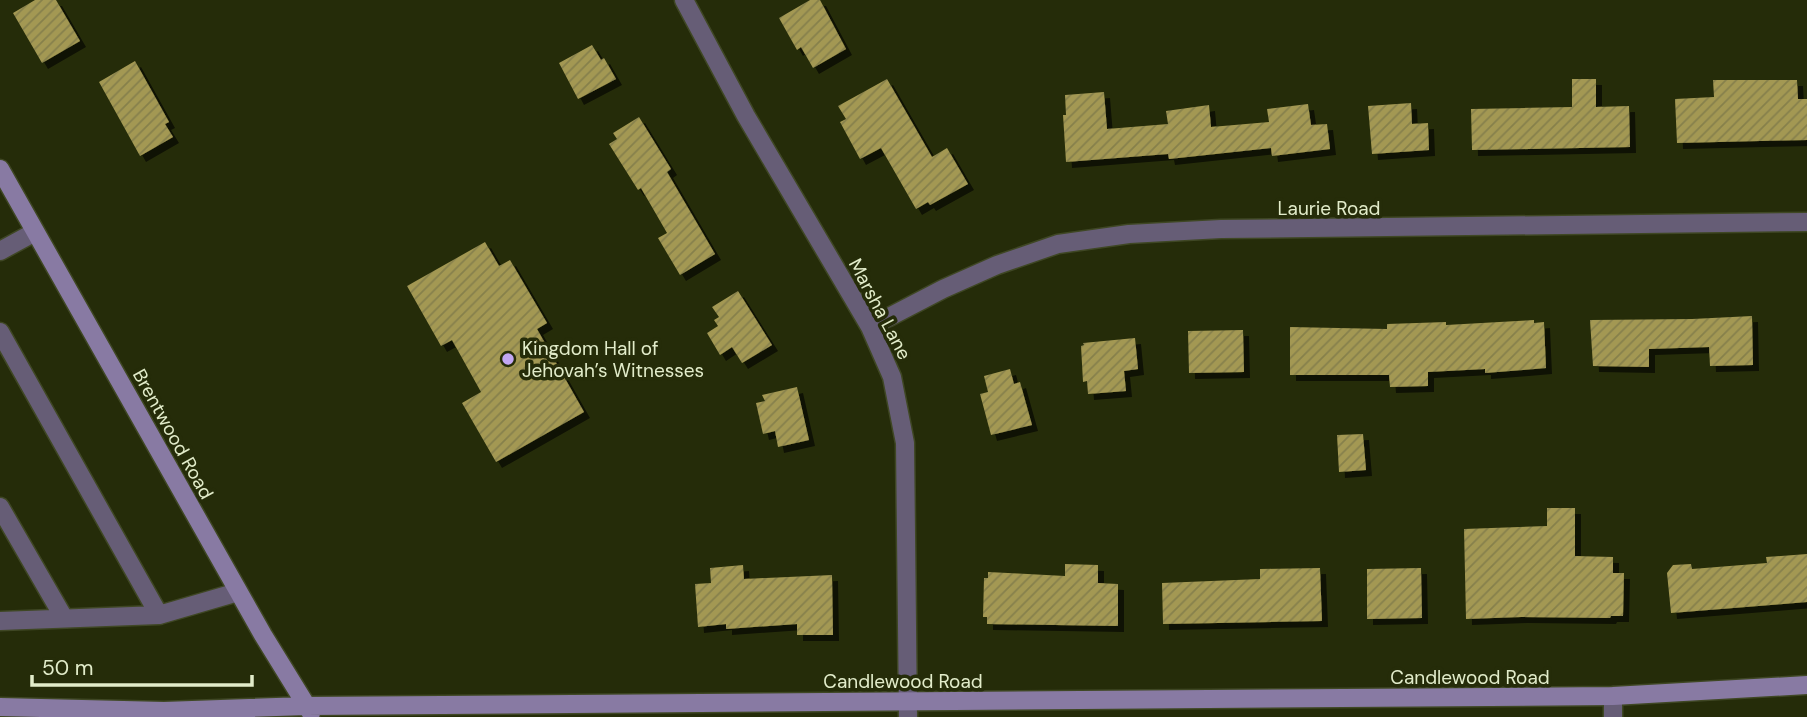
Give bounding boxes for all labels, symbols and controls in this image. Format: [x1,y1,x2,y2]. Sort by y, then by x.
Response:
street label: Laurie Road [1278,196,1380,221]
street label: Marsha Lane [843,254,917,364]
place label: Kingdom Hall of Jehovah’s Witnesses [522,336,704,383]
marker: Kingdom Hall of Jehovah’s Witnesses [500,351,516,367]
street label: Brentwood Road [127,364,219,504]
scale bar [32,644,252,688]
text: 50 m [42,654,93,682]
street label: Candlewood Road [1390,665,1550,690]
street label: Candlewood Road [823,669,983,694]

